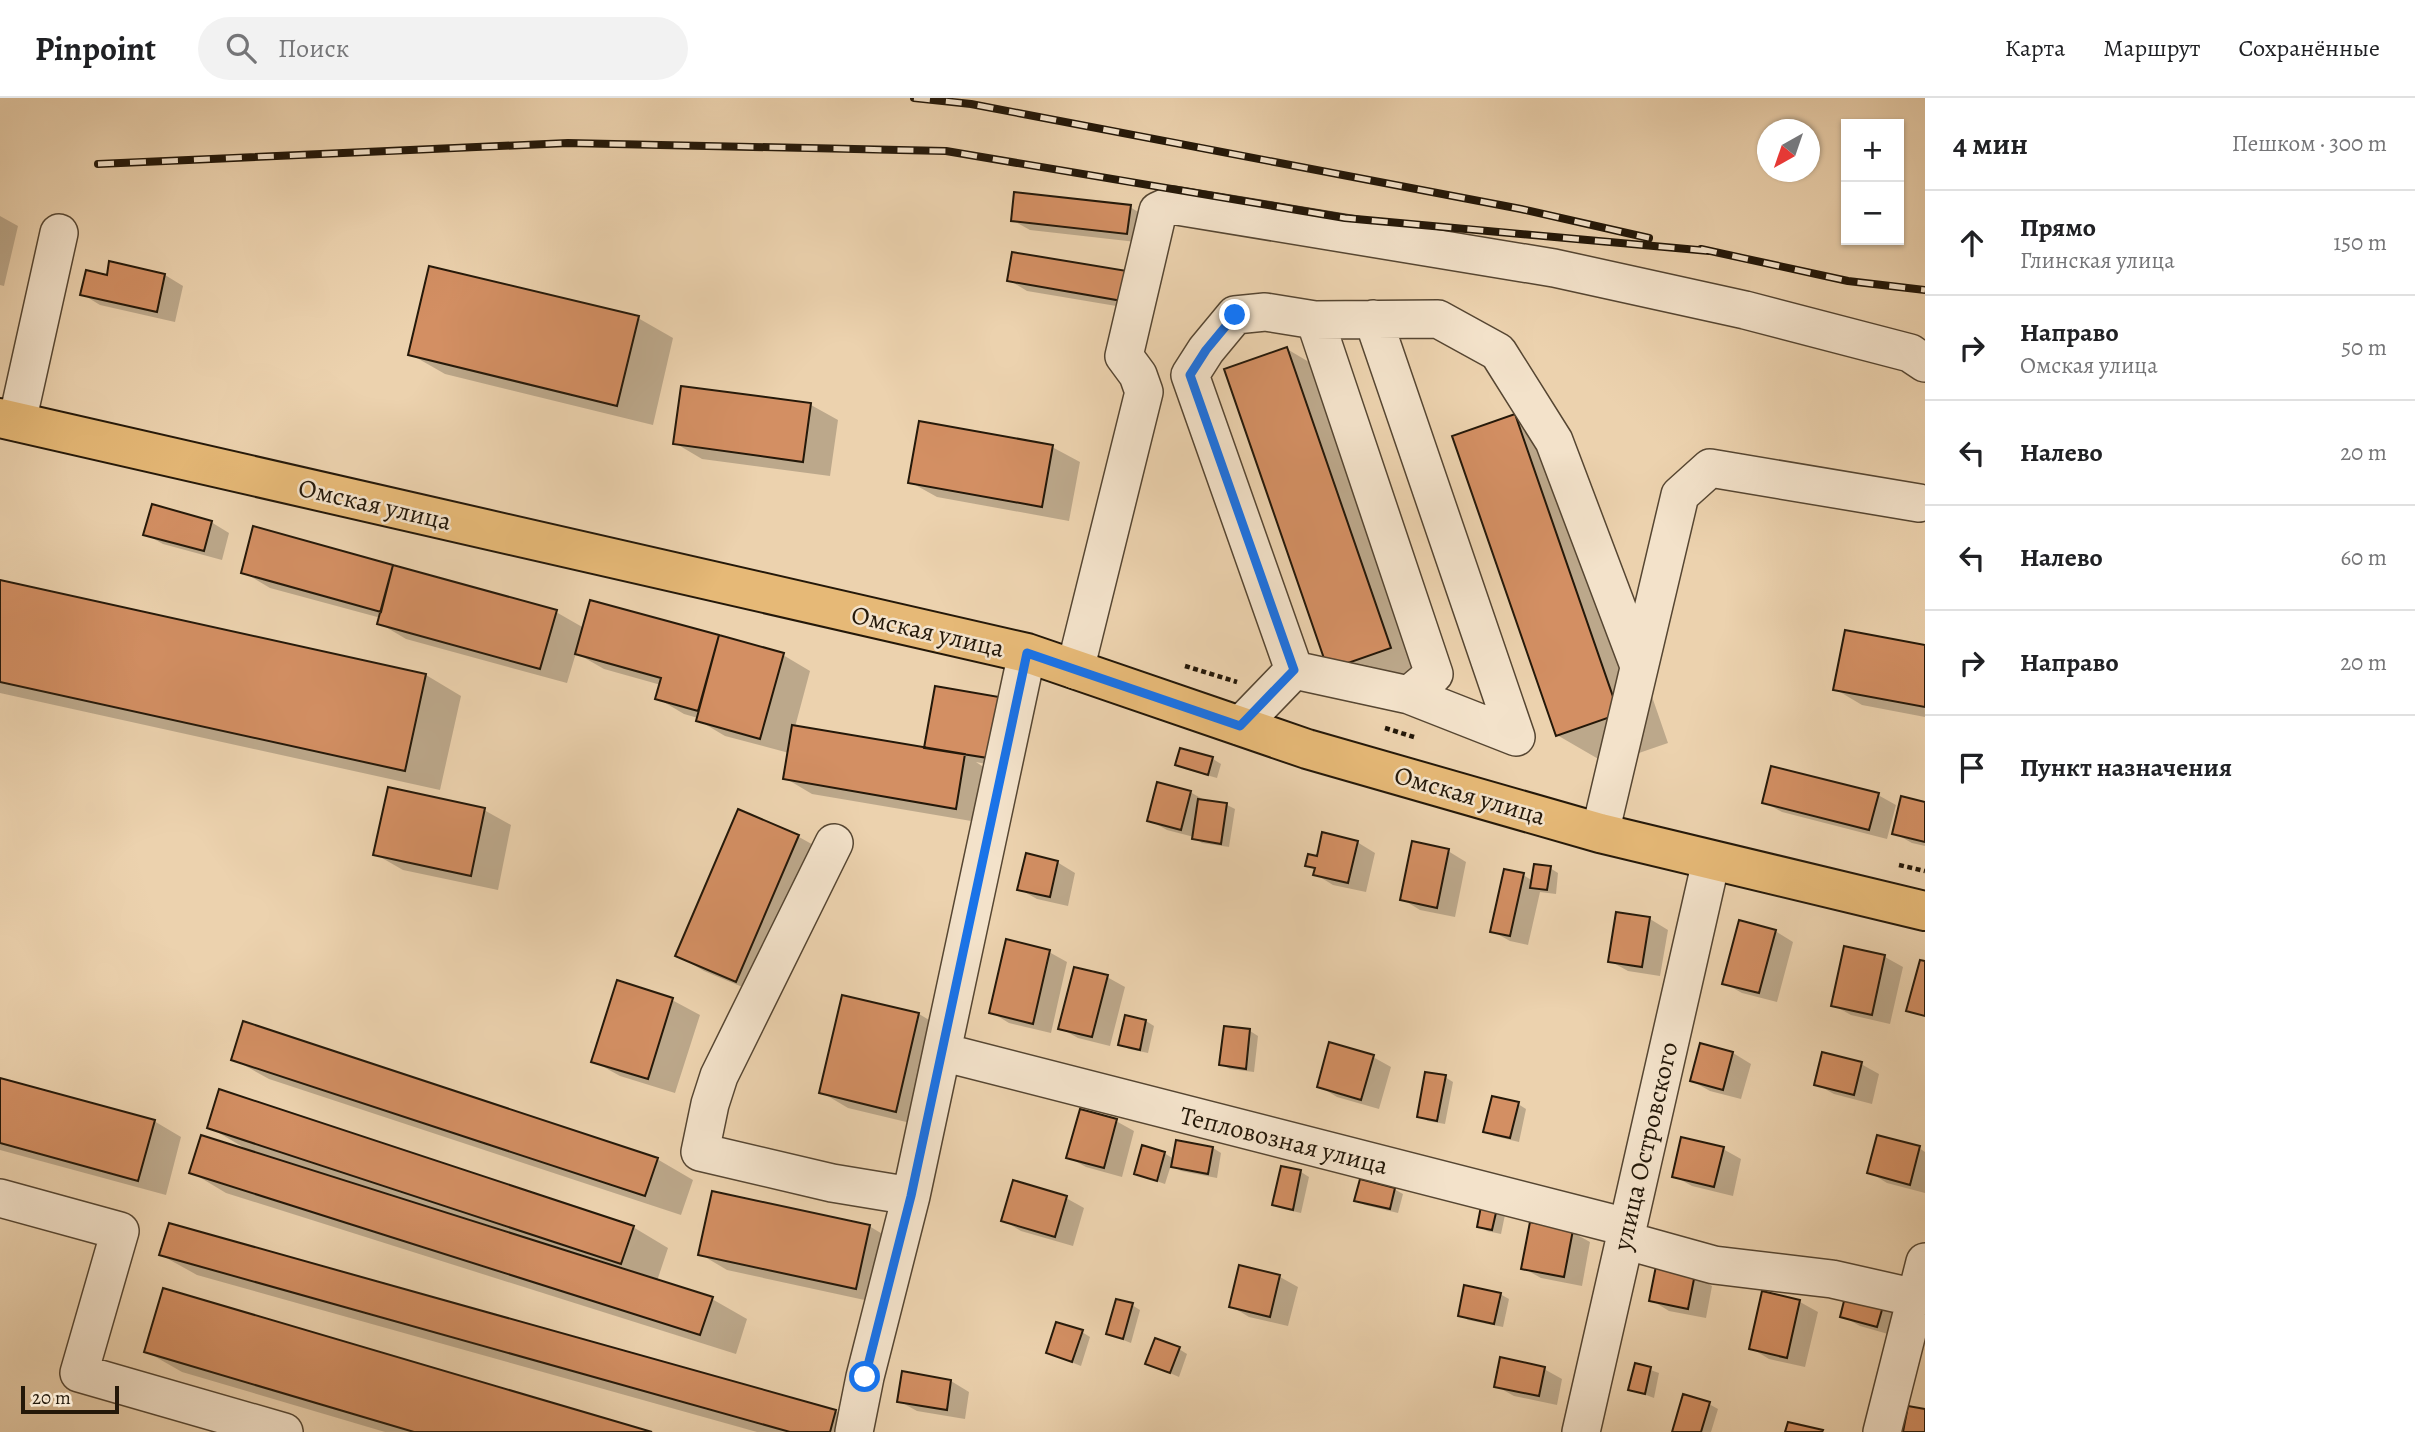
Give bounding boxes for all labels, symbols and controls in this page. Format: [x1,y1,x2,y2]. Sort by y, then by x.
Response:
search box [198,17,688,80]
text: Pinpoint [35,26,156,71]
icon: search [222,29,260,67]
text: Поиск [278,31,349,66]
text: Карта [2005,32,2065,64]
text: Маршрут [2103,32,2201,64]
text: Сохранённые [2239,32,2380,64]
north arrow [1757,119,1820,182]
map controls [1841,119,1904,245]
button: + [1841,119,1904,182]
text: 4 мин [1953,124,2028,164]
text: Пешком · 300 m [2232,128,2387,159]
button: − [1841,182,1904,245]
text: Прямо [2020,210,2096,245]
icon: ahead [1953,224,1991,262]
text: 150 m [2333,227,2387,258]
text: Глинская улица [2020,245,2175,276]
route end [1219,299,1250,330]
text: Направо [2020,315,2119,350]
icon: right [1953,329,1991,367]
text: 50 m [2341,332,2387,363]
text: Омская улица [2020,350,2158,381]
icon: left [1953,434,1991,472]
text: Налево [2020,435,2103,470]
text: 20 m [2340,437,2387,468]
street label: Омская улица [295,470,455,539]
icon: left [1953,539,1991,577]
text: Налево [2020,540,2103,575]
text: 60 m [2340,542,2387,573]
street label: Омская улица [848,597,1008,666]
icon: right [1953,644,1991,682]
text: Направо [2020,645,2119,680]
text: 20 m [2340,647,2387,678]
icon: arrive [1953,749,1991,787]
text: Пункт назначения [2020,750,2232,785]
street label: Омская улица [1390,757,1550,834]
street label: улица Островского [1604,1038,1686,1255]
street label: Тепловозная улица [1176,1098,1392,1183]
route start [849,1361,880,1392]
scale bar [21,1383,119,1415]
text: 20 m [32,1385,71,1411]

